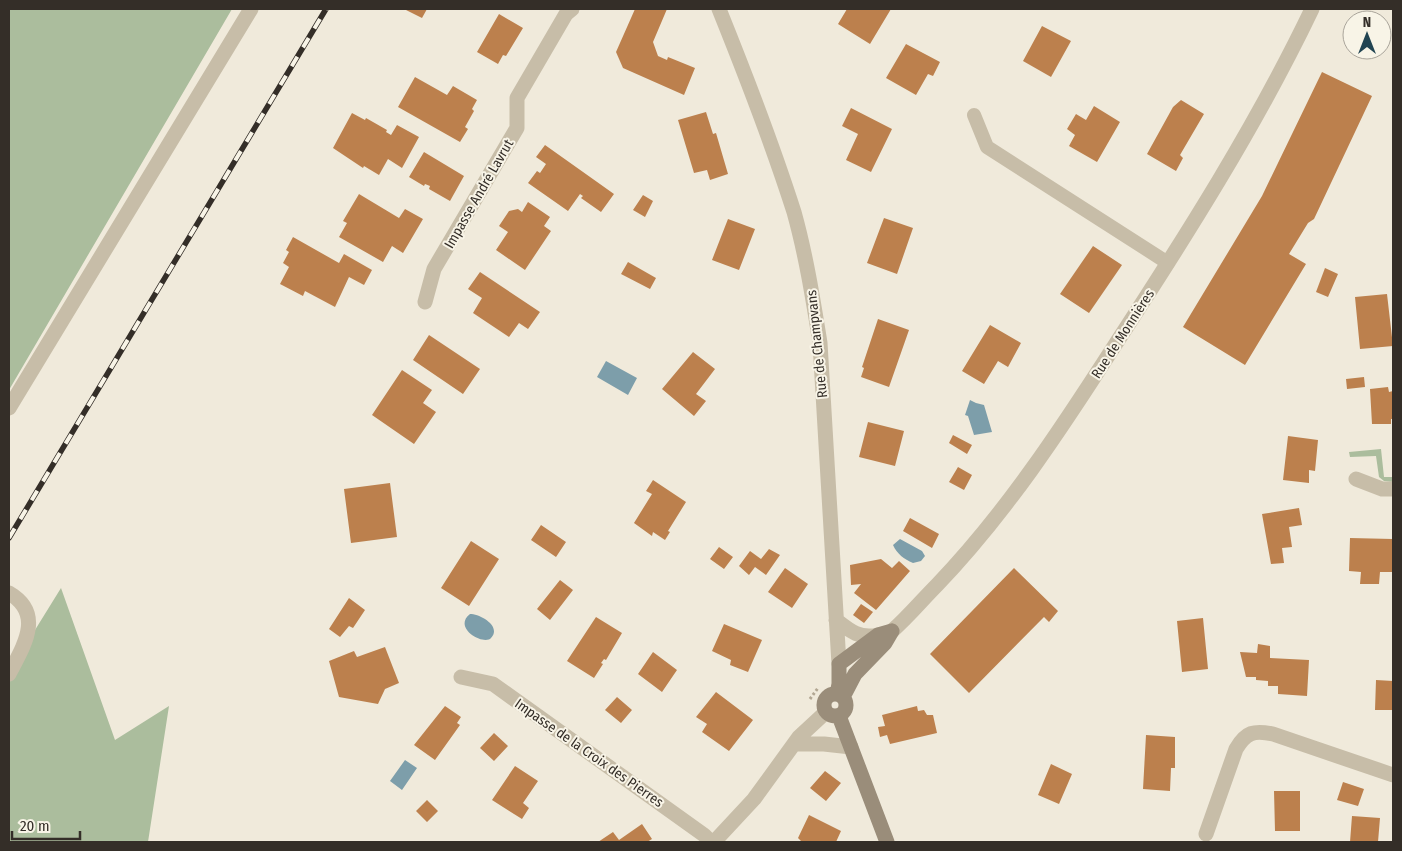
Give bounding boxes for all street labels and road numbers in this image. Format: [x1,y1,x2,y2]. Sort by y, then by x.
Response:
street label: Impasse André Lavrut [441,136,517,252]
street label: Rue de Monnières [1088,286,1158,382]
street label: Rue de Champvans [803,289,831,399]
street label: Impasse de la Croix des Pierres [511,695,667,811]

